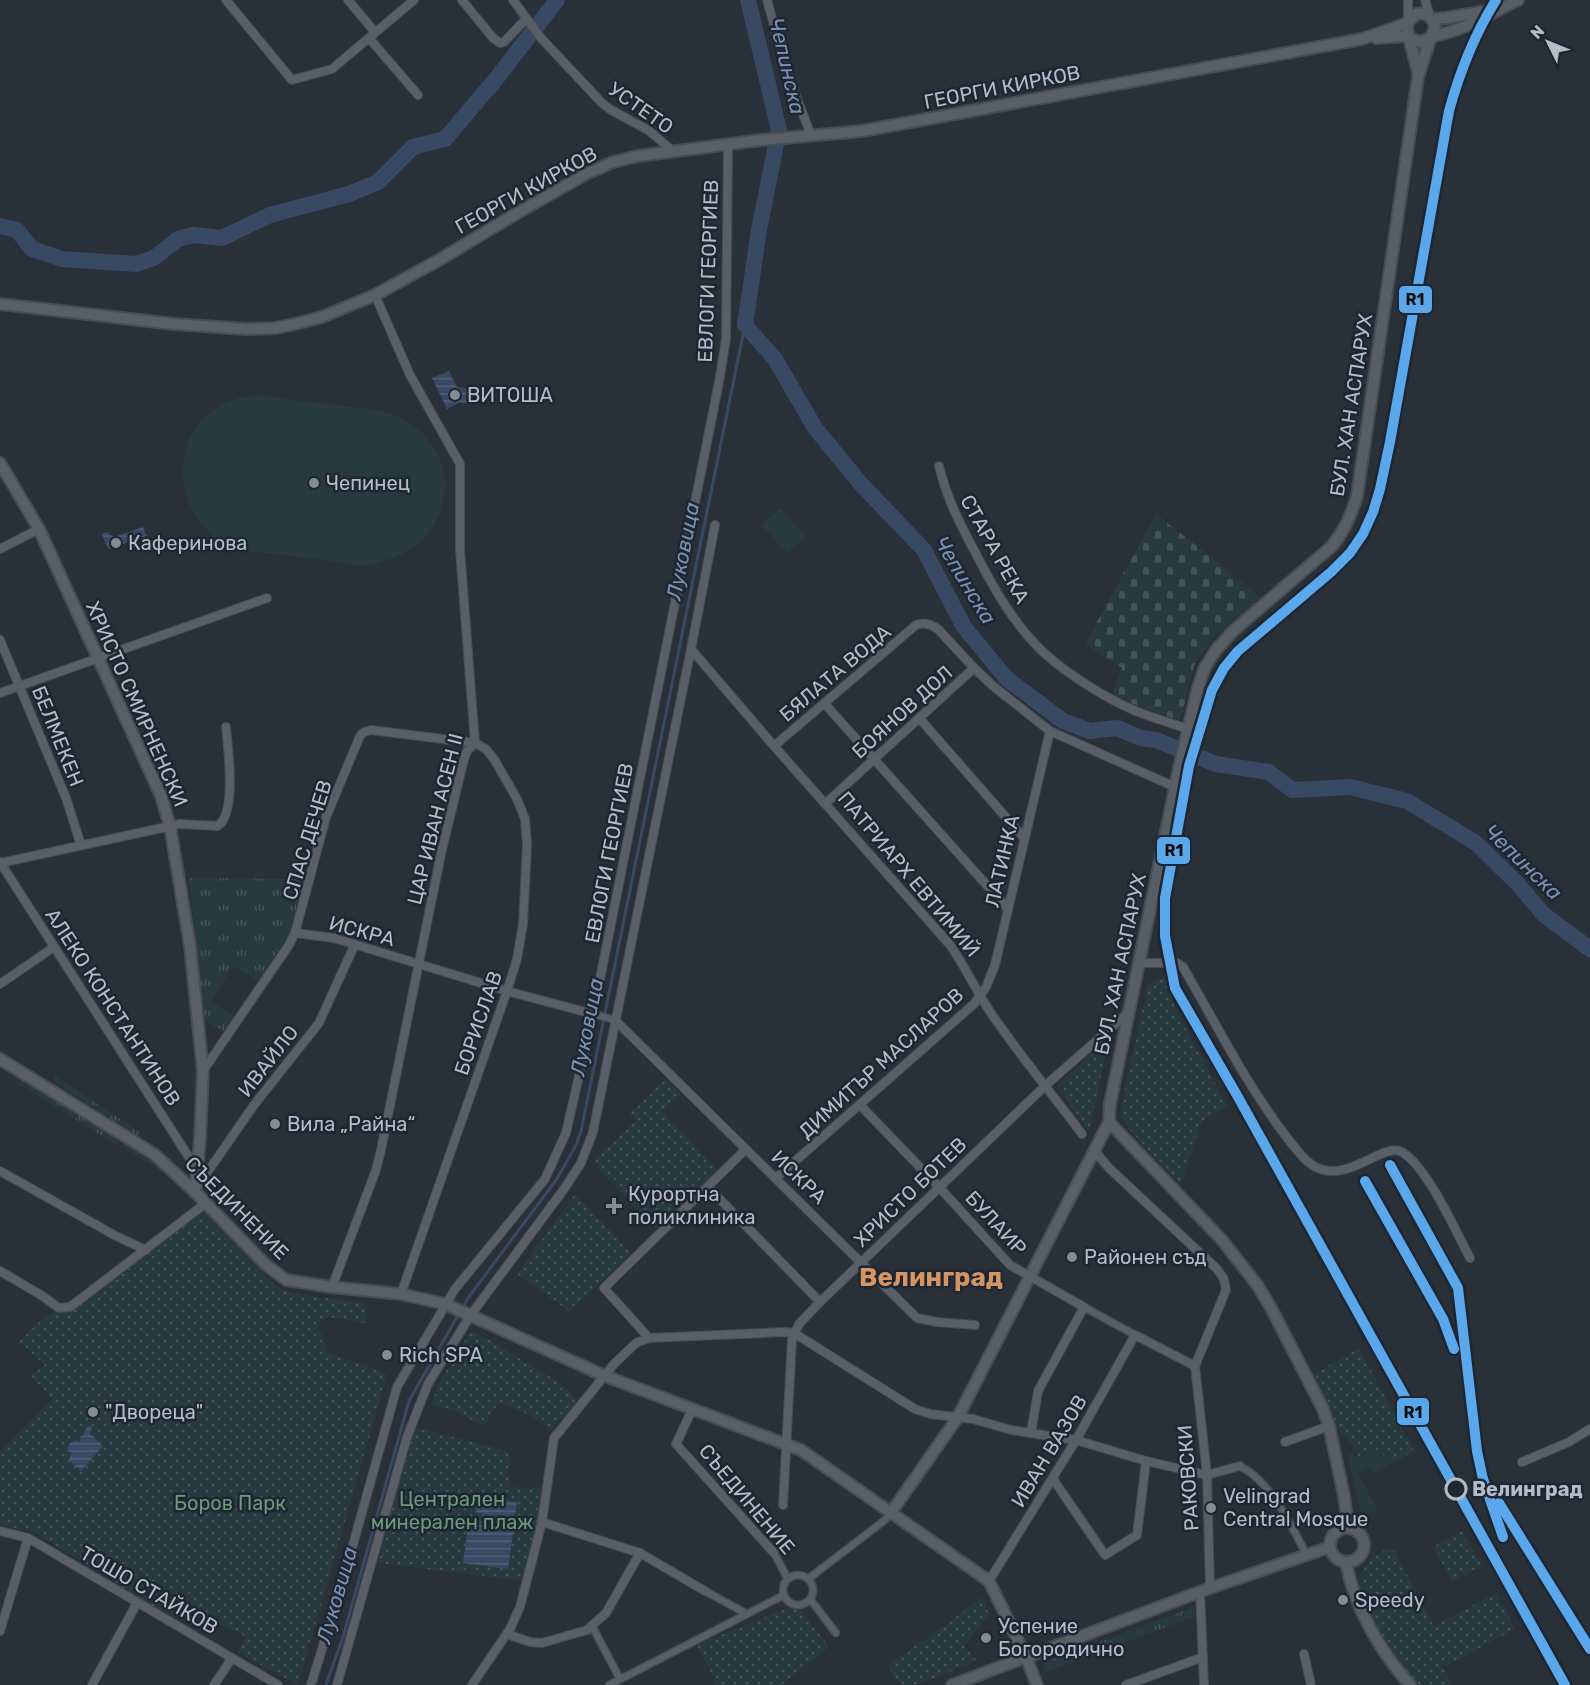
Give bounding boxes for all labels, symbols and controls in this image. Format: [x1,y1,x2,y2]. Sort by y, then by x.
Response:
north arrow [1518,12,1578,72]
water label: Чепинска [764,15,811,117]
text: N [1527,21,1548,43]
street label: ГЕОРГИ КИРКОВ [922,60,1082,114]
street label: УСТЕТО [604,77,678,139]
street label: ГЕОРГИ КИРКОВ [451,141,601,239]
street label: ЕВЛОГИ ГЕОРГИЕВ [693,179,723,363]
line badge: R1 [1398,285,1433,314]
text: R1 [1405,290,1425,309]
street label: БУЛ. ХАН АСПАРУХ [1325,312,1377,498]
place label: ВИТОША [467,383,553,407]
marker: ВИТОША [448,388,462,402]
place label: Чепинец [326,471,410,495]
marker: Чепинец [307,476,321,490]
street label: СТАРА РЕКА [955,490,1035,608]
water label: Луковица [661,500,704,603]
place label: Каферинова [128,531,247,555]
water label: Чепинска [929,531,1002,628]
marker: Каферинова [109,536,123,550]
street label: ХРИСТО СМИРНЕНСКИ [81,598,193,810]
street label: БЯЛАТА ВОДА [774,620,896,726]
street label: БОЯНОВ ДОЛ [847,661,957,763]
street label: БЕЛМЕКЕН [27,682,89,790]
street label: ЦАР ИВАН АСЕН II [402,731,468,907]
street label: ЕВЛОГИ ГЕОРГИЕВ [580,761,638,945]
street label: СПАС ДЕЧЕВ [277,777,337,903]
street label: ПАТРИАРХ ЕВТИМИЙ [833,787,985,961]
street label: ЛАТИНКА [980,812,1024,910]
water label: Чепинска [1479,818,1567,905]
line badge: R1 [1156,836,1191,865]
text: R1 [1164,841,1184,860]
street label: БУЛ. ХАН АСПАРУХ [1089,871,1151,1057]
street label: АЛЕКО КОНСТАНТИНОВ [40,904,186,1110]
street label: ИСКРА [326,911,398,951]
street label: БОРИСЛАВ [449,968,507,1078]
water label: Луковица [565,976,608,1079]
street label: ДИМИТЪР МАСЛАРОВ [794,983,968,1143]
street label: ИВАЙЛО [233,1020,303,1102]
place label: Вила „Райна“ [287,1112,415,1136]
marker: Вила „Райна“ [268,1117,282,1131]
street label: ХРИСТО БОТЕВ [849,1132,971,1252]
street label: ИСКРА [766,1145,832,1209]
street label: СЪЕДИНЕНИЕ [180,1151,294,1265]
place label: Курортна поликлиника [628,1182,756,1229]
street label: БУЛАИР [960,1186,1032,1260]
marker: Курортна поликлиника [605,1197,623,1215]
place label: Районен съд [1084,1245,1206,1269]
marker: Районен съд [1065,1250,1079,1264]
district label: Велинград [859,1262,1003,1293]
place label: Rich SPA [399,1343,483,1367]
marker: Rich SPA [380,1348,394,1362]
street label: ИВАН ВАЗОВ [1006,1390,1092,1512]
line badge: R1 [1396,1397,1430,1426]
place label: "Двореца" [105,1400,203,1424]
text: R1 [1403,1403,1423,1422]
marker: "Двореца" [86,1405,100,1419]
street label: РАКОВСКИ [1172,1424,1204,1532]
street label: СЪЕДИНЕНИЕ [694,1439,800,1559]
place label: Велинград [1472,1477,1583,1501]
marker: Велинград [1445,1478,1467,1500]
place label: Velingrad Central Mosque [1223,1484,1368,1531]
park label: Централен минерален плаж [371,1487,533,1534]
park label: Боров Парк [174,1491,286,1515]
marker: Velingrad Central Mosque [1204,1501,1218,1515]
street label: ТОШО СТАЙКОВ [76,1541,222,1639]
water label: Луковица [311,1544,362,1647]
place label: Speedy [1355,1588,1425,1612]
marker: Speedy [1336,1593,1350,1607]
place label: Успение Богородично [998,1614,1124,1661]
marker: Успение Богородично [979,1631,993,1645]

